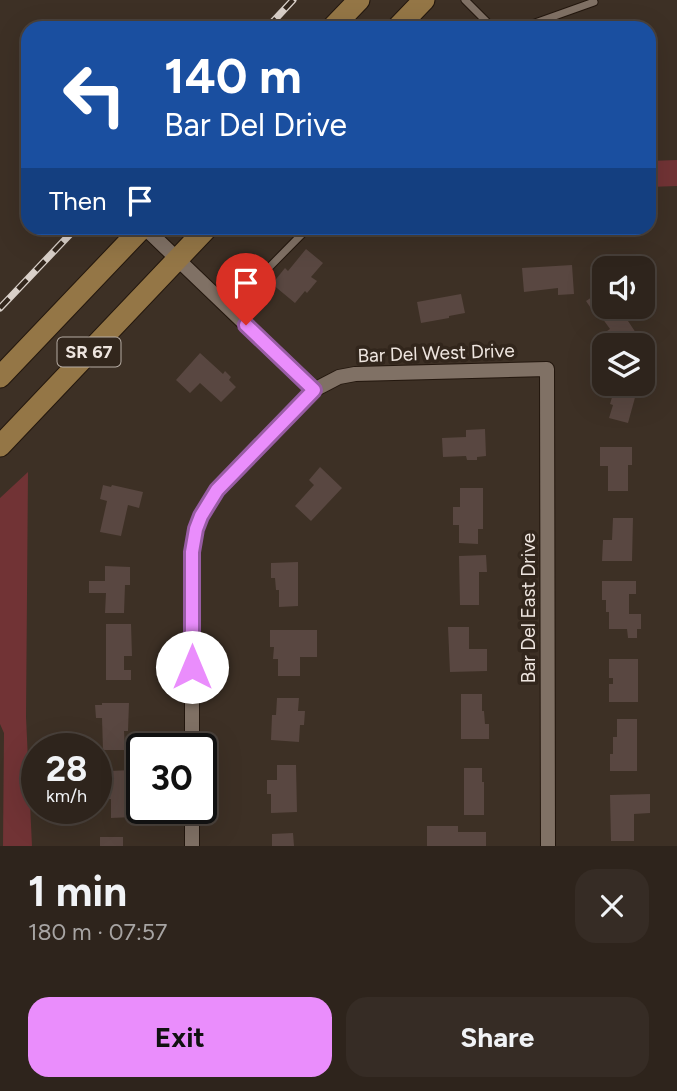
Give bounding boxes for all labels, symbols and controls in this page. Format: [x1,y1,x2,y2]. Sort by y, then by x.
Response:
text: 140 m [164,46,302,105]
icon: left [49,49,140,140]
text: Bar Del Drive [164,106,347,144]
icon: arrive [121,182,159,220]
text: Then [49,185,107,217]
pin [216,253,276,325]
map controls [592,256,655,396]
button: sound [592,256,655,319]
icon: arrive [227,264,265,302]
button: layers [592,333,655,396]
road number: SR 67 [57,338,120,366]
street label: Bar Del West Drive [357,339,515,367]
street label: Bar Del East Drive [517,533,540,683]
position arrow [155,630,229,704]
speed limit sign: 30 [126,733,217,824]
text: 28 [46,748,87,790]
text: km/h [46,785,87,807]
text: 1 min [28,866,127,917]
button: close [575,869,649,943]
text: 180 m · 07:57 [28,918,167,946]
button: Exit [28,997,332,1077]
button: Share [346,997,649,1077]

